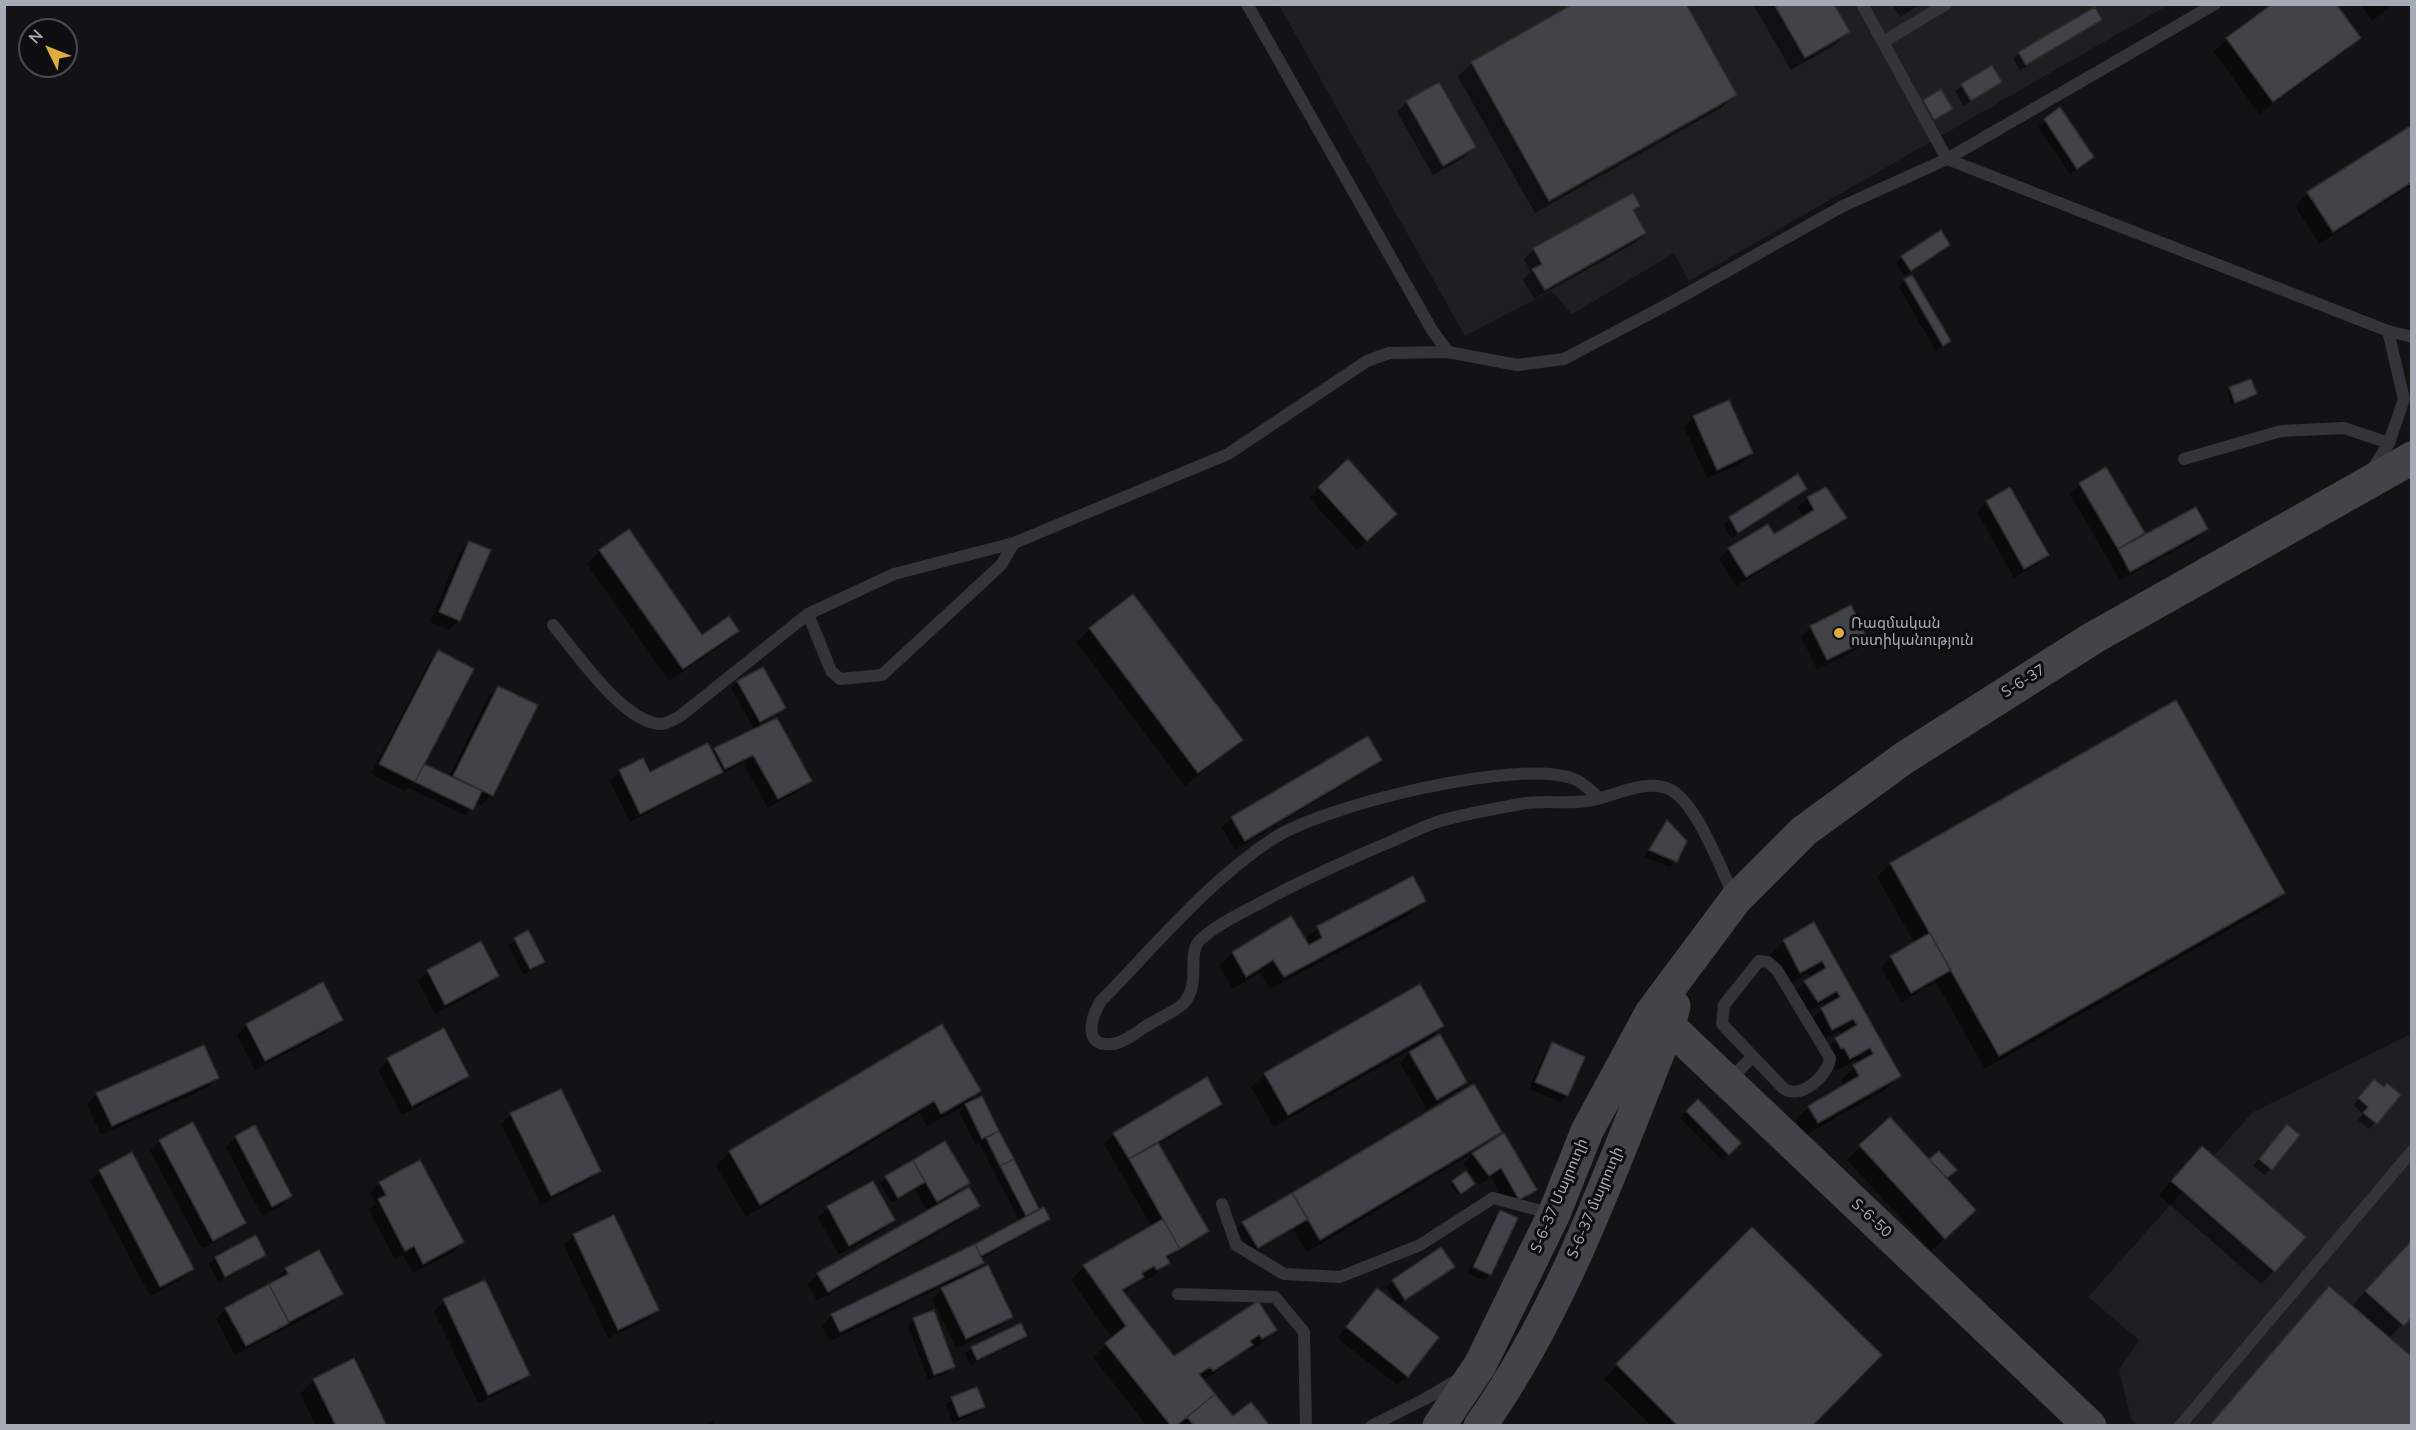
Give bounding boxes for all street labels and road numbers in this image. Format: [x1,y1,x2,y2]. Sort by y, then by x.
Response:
street label: Տ-6-37 [1999,662,2049,702]
street label: Տ-6-37 Մայրուղի [1528,1136,1592,1256]
street label: Տ-6-37 մայրուղի [1564,1144,1628,1262]
street label: Տ-6-50 [1847,1196,1895,1242]

